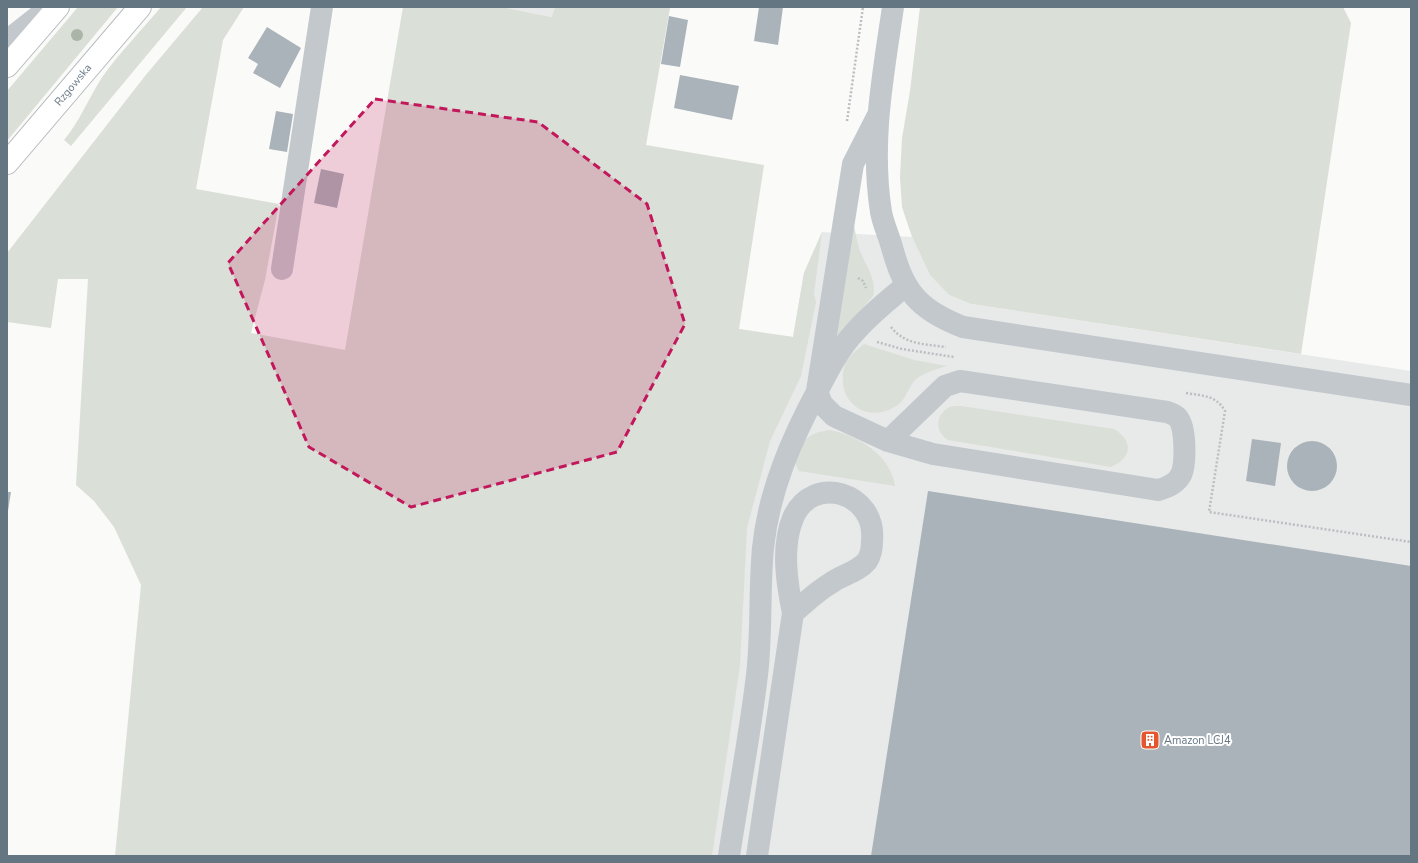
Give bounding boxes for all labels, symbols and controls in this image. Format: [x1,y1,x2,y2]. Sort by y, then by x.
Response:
street label: Rzgowska [51,61,95,109]
building icon: Amazon LCJ4 [1139,729,1161,751]
place label: Amazon LCJ4 [1164,733,1231,748]

